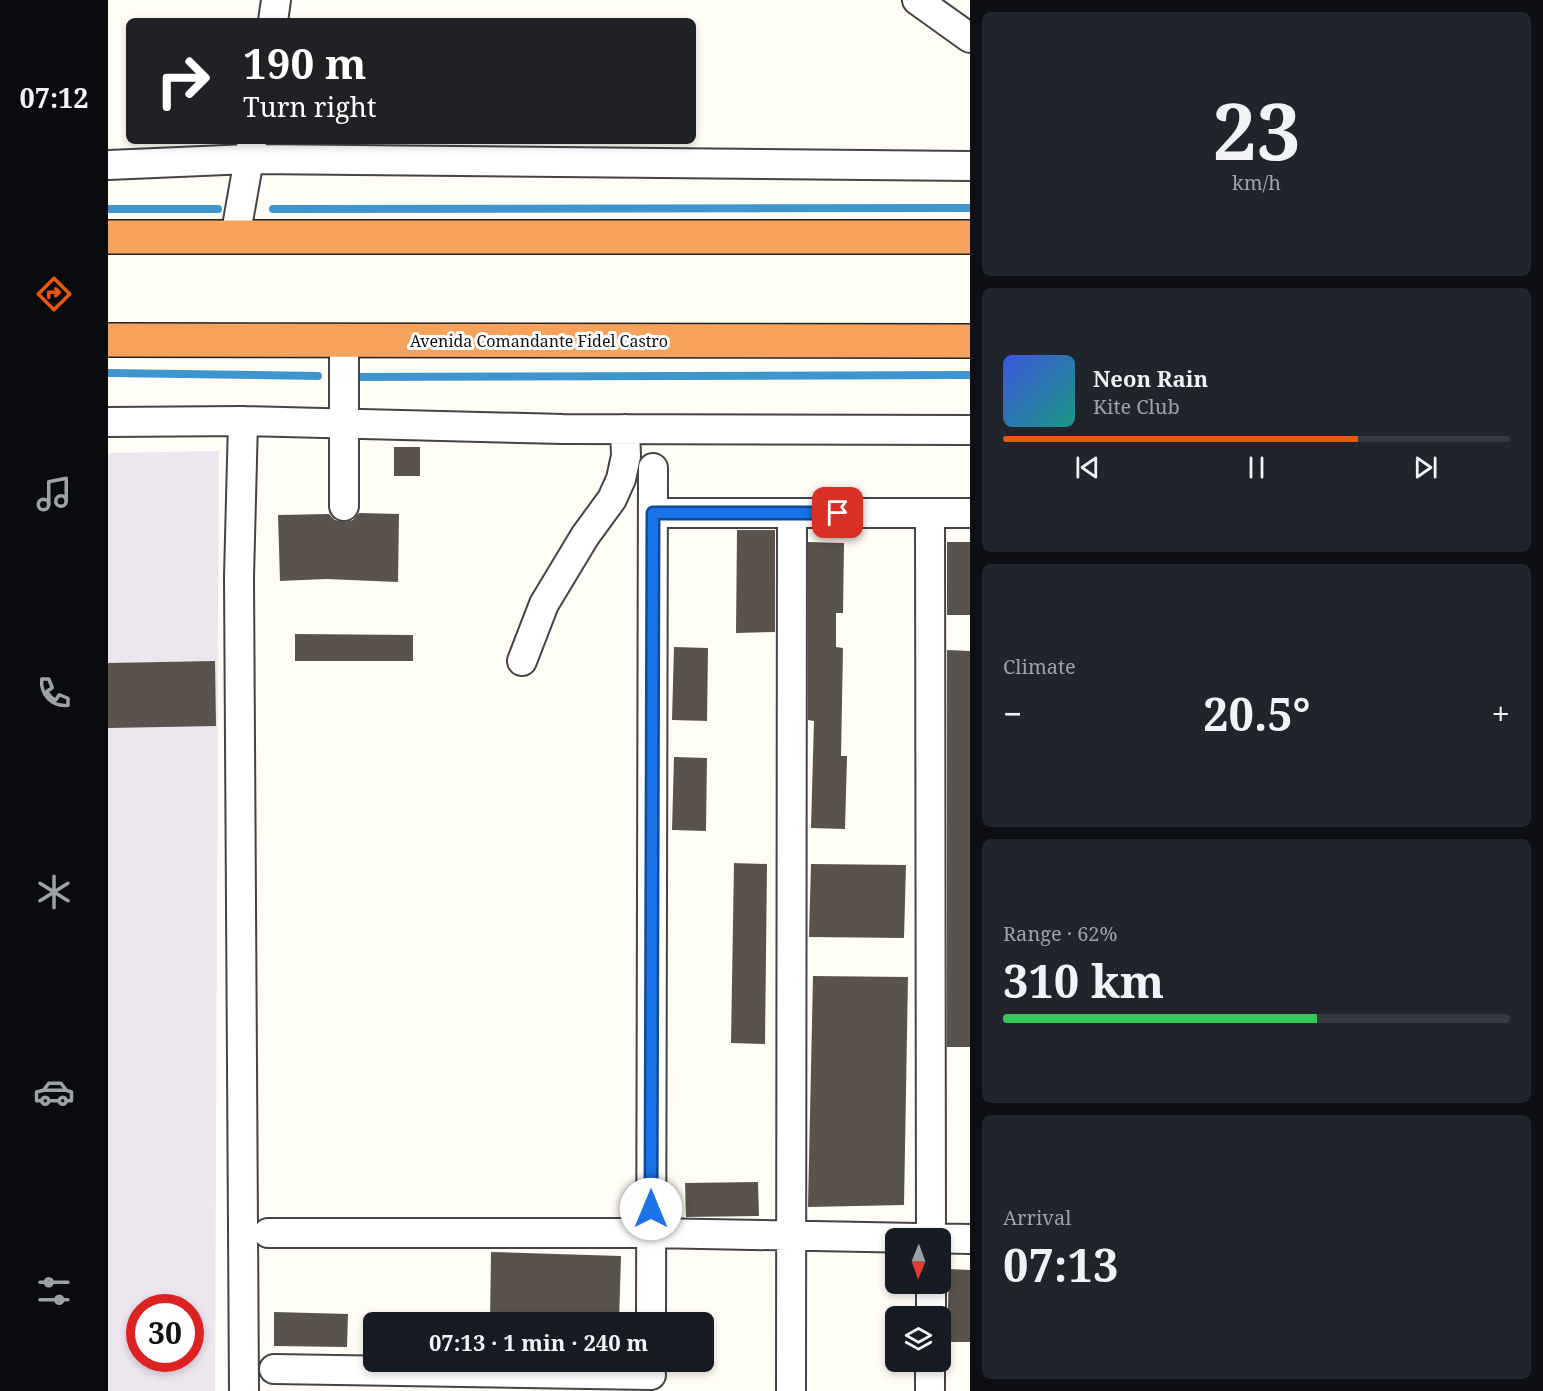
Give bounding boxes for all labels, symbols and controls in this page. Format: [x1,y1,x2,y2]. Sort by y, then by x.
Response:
text: 190 m [243,34,367,91]
icon: right [144,42,222,120]
text: 23 [1212,77,1301,183]
text: 07:12 [19,79,89,116]
text: Turn right [243,88,376,125]
text: km/h [1232,169,1281,196]
icon: directions [33,273,75,315]
street label: Avenida Comandante Fidel Castro [410,330,668,352]
text: Neon Rain [1093,363,1208,393]
text: Kite Club [1093,393,1180,420]
icon: previous [1071,451,1104,484]
icon: pause [1240,451,1273,484]
icon: next [1409,451,1442,484]
icon: music [33,473,75,515]
pin [812,487,863,538]
icon: arrive [821,496,854,529]
text: Climate [1003,653,1076,680]
icon: phone [33,672,75,714]
text: 20.5° [1203,683,1311,744]
text: − [1003,691,1022,736]
text: + [1492,691,1510,736]
icon: climate [33,871,75,913]
text: Range · 62% [1003,920,1117,947]
text: 310 km [1003,950,1164,1011]
icon: car [33,1071,75,1113]
position arrow [619,1177,683,1241]
text: Arrival [1003,1204,1071,1231]
north arrow [885,1228,951,1294]
map controls [885,1228,951,1372]
text: 07:13 [1003,1234,1118,1295]
icon: filters [33,1270,75,1312]
speed limit sign: 30 [126,1294,204,1372]
button: layers [885,1306,951,1372]
text: 07:13 · 1 min · 240 m [429,1327,648,1357]

